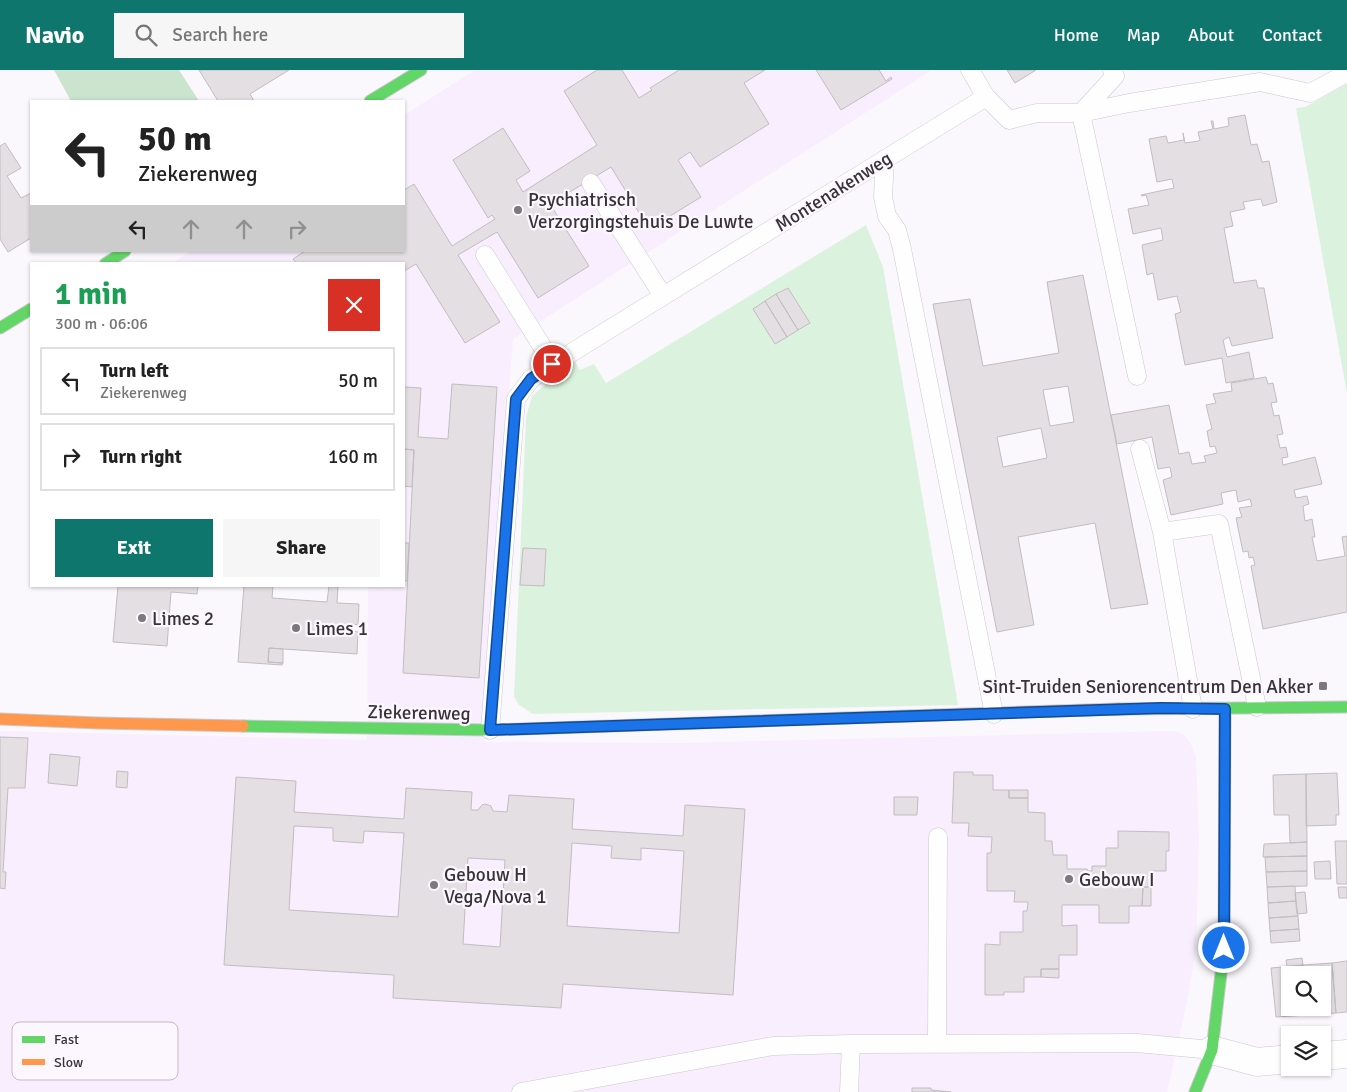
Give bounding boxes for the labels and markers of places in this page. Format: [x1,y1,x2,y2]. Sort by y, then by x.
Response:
place label: Psychiatrisch Verzorgingstehuis De Luwte [528,188,753,234]
marker: Psychiatrisch Verzorgingstehuis De Luwte [512,204,524,216]
pin [531,343,573,385]
place label: Limes 2 [152,607,214,631]
marker: Limes 2 [136,612,148,624]
place label: Limes 1 [306,617,368,641]
marker: Limes 1 [290,622,302,634]
place label: Sint-Truiden Seniorencentrum Den Akker [982,675,1313,699]
marker: Sint-Truiden Seniorencentrum Den Akker [1317,680,1329,692]
place label: Gebouw H Vega/Nova 1 [444,863,546,909]
place label: Gebouw I [1079,868,1155,892]
marker: Gebouw I [1063,873,1075,885]
marker: Gebouw H Vega/Nova 1 [428,879,440,891]

